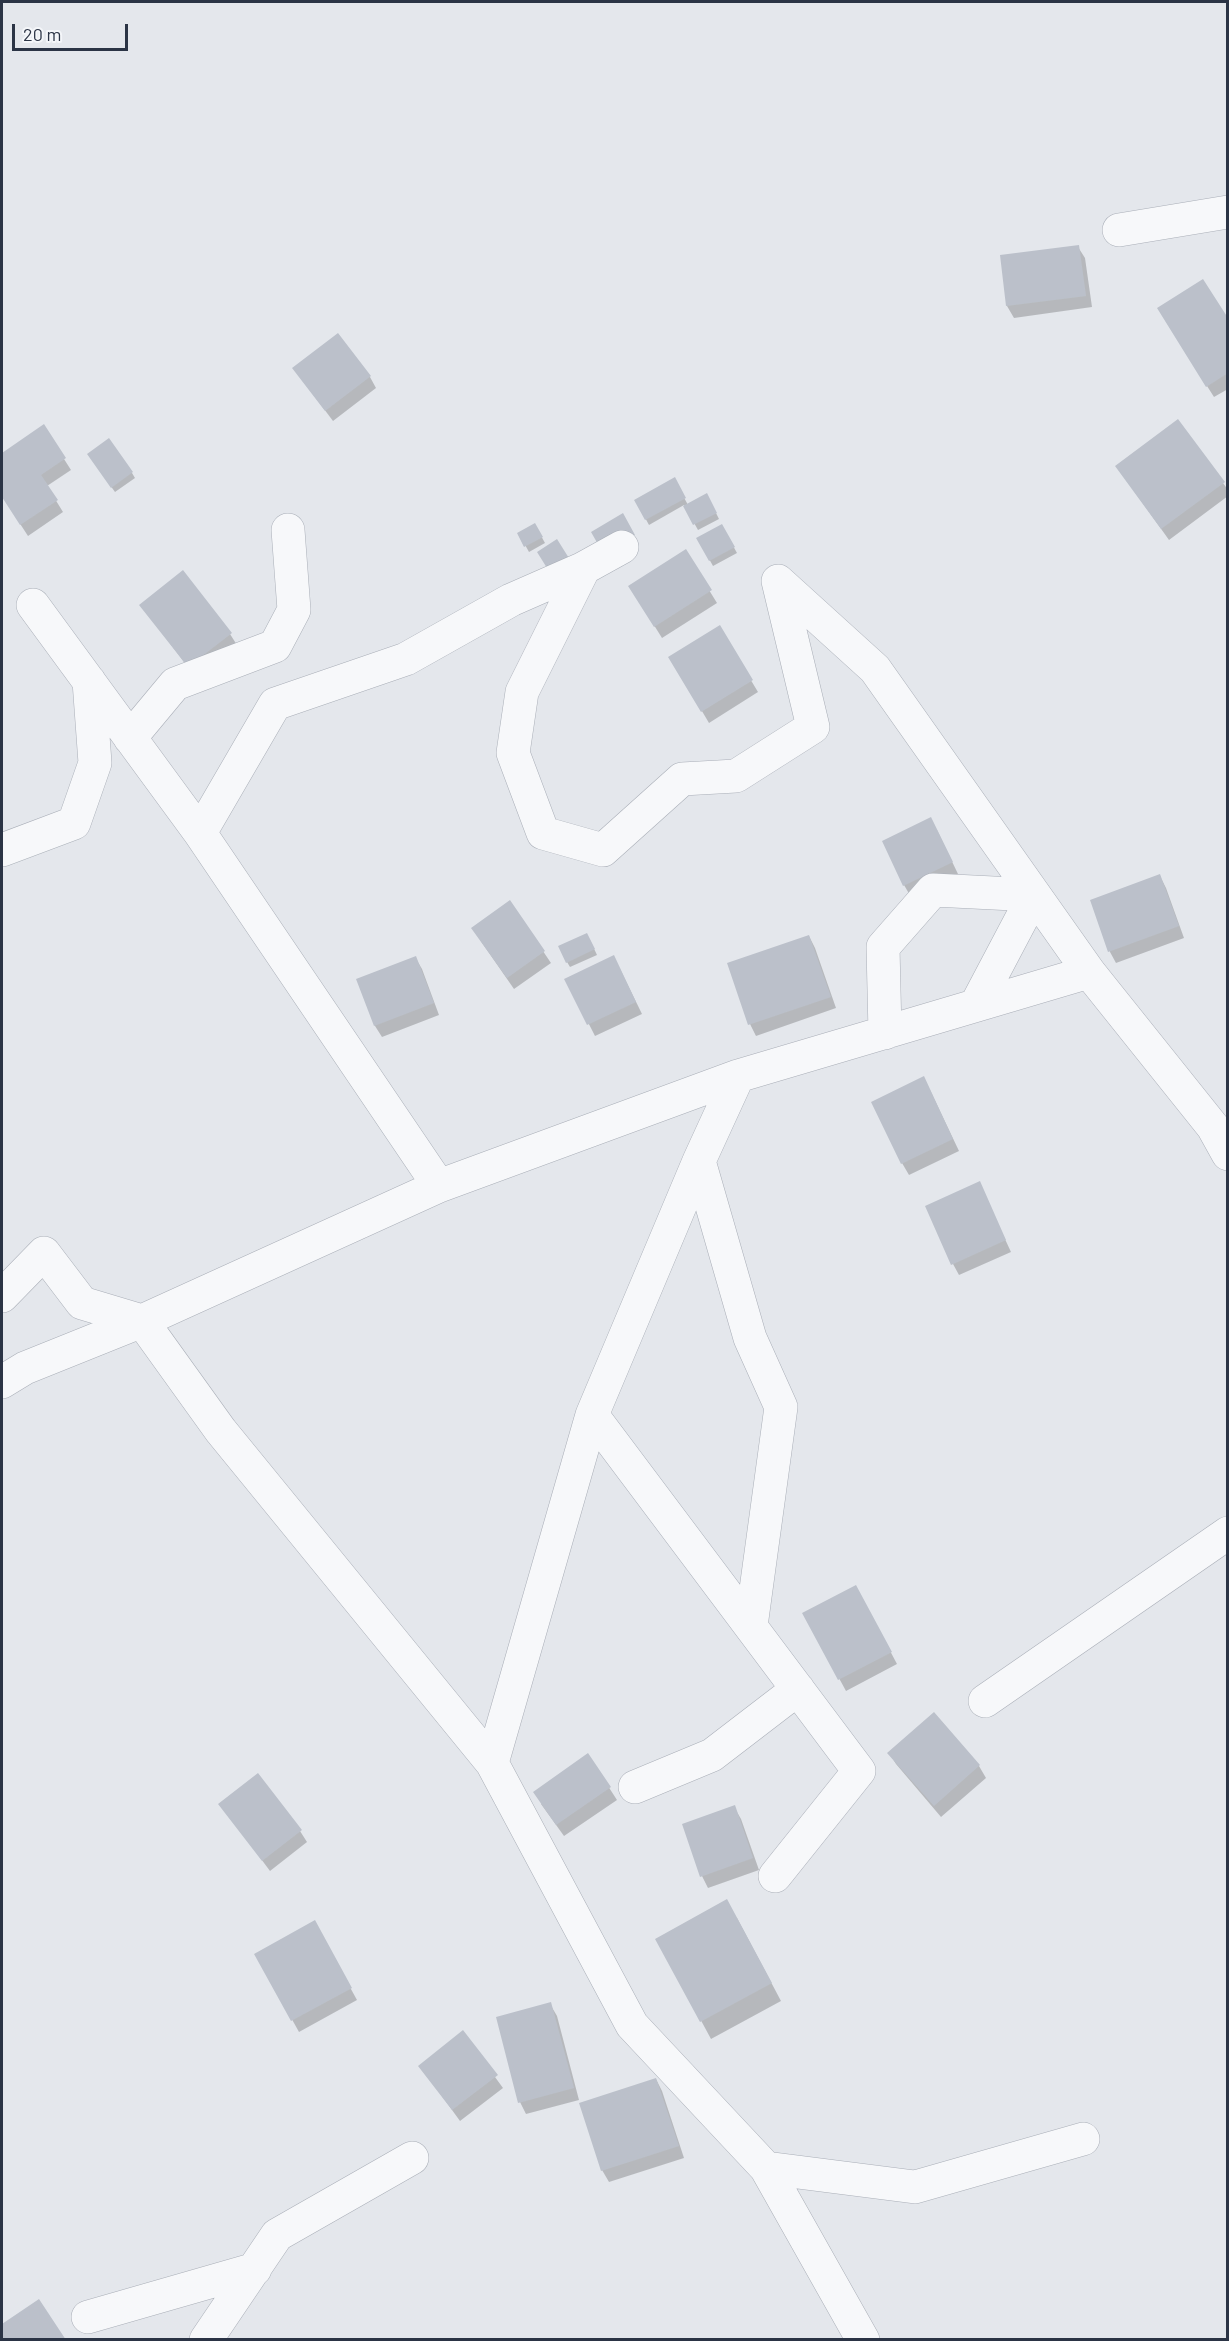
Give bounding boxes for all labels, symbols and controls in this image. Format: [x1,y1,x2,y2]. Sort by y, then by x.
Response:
scale bar [15,12,130,50]
text: 20 m [23,23,61,45]

